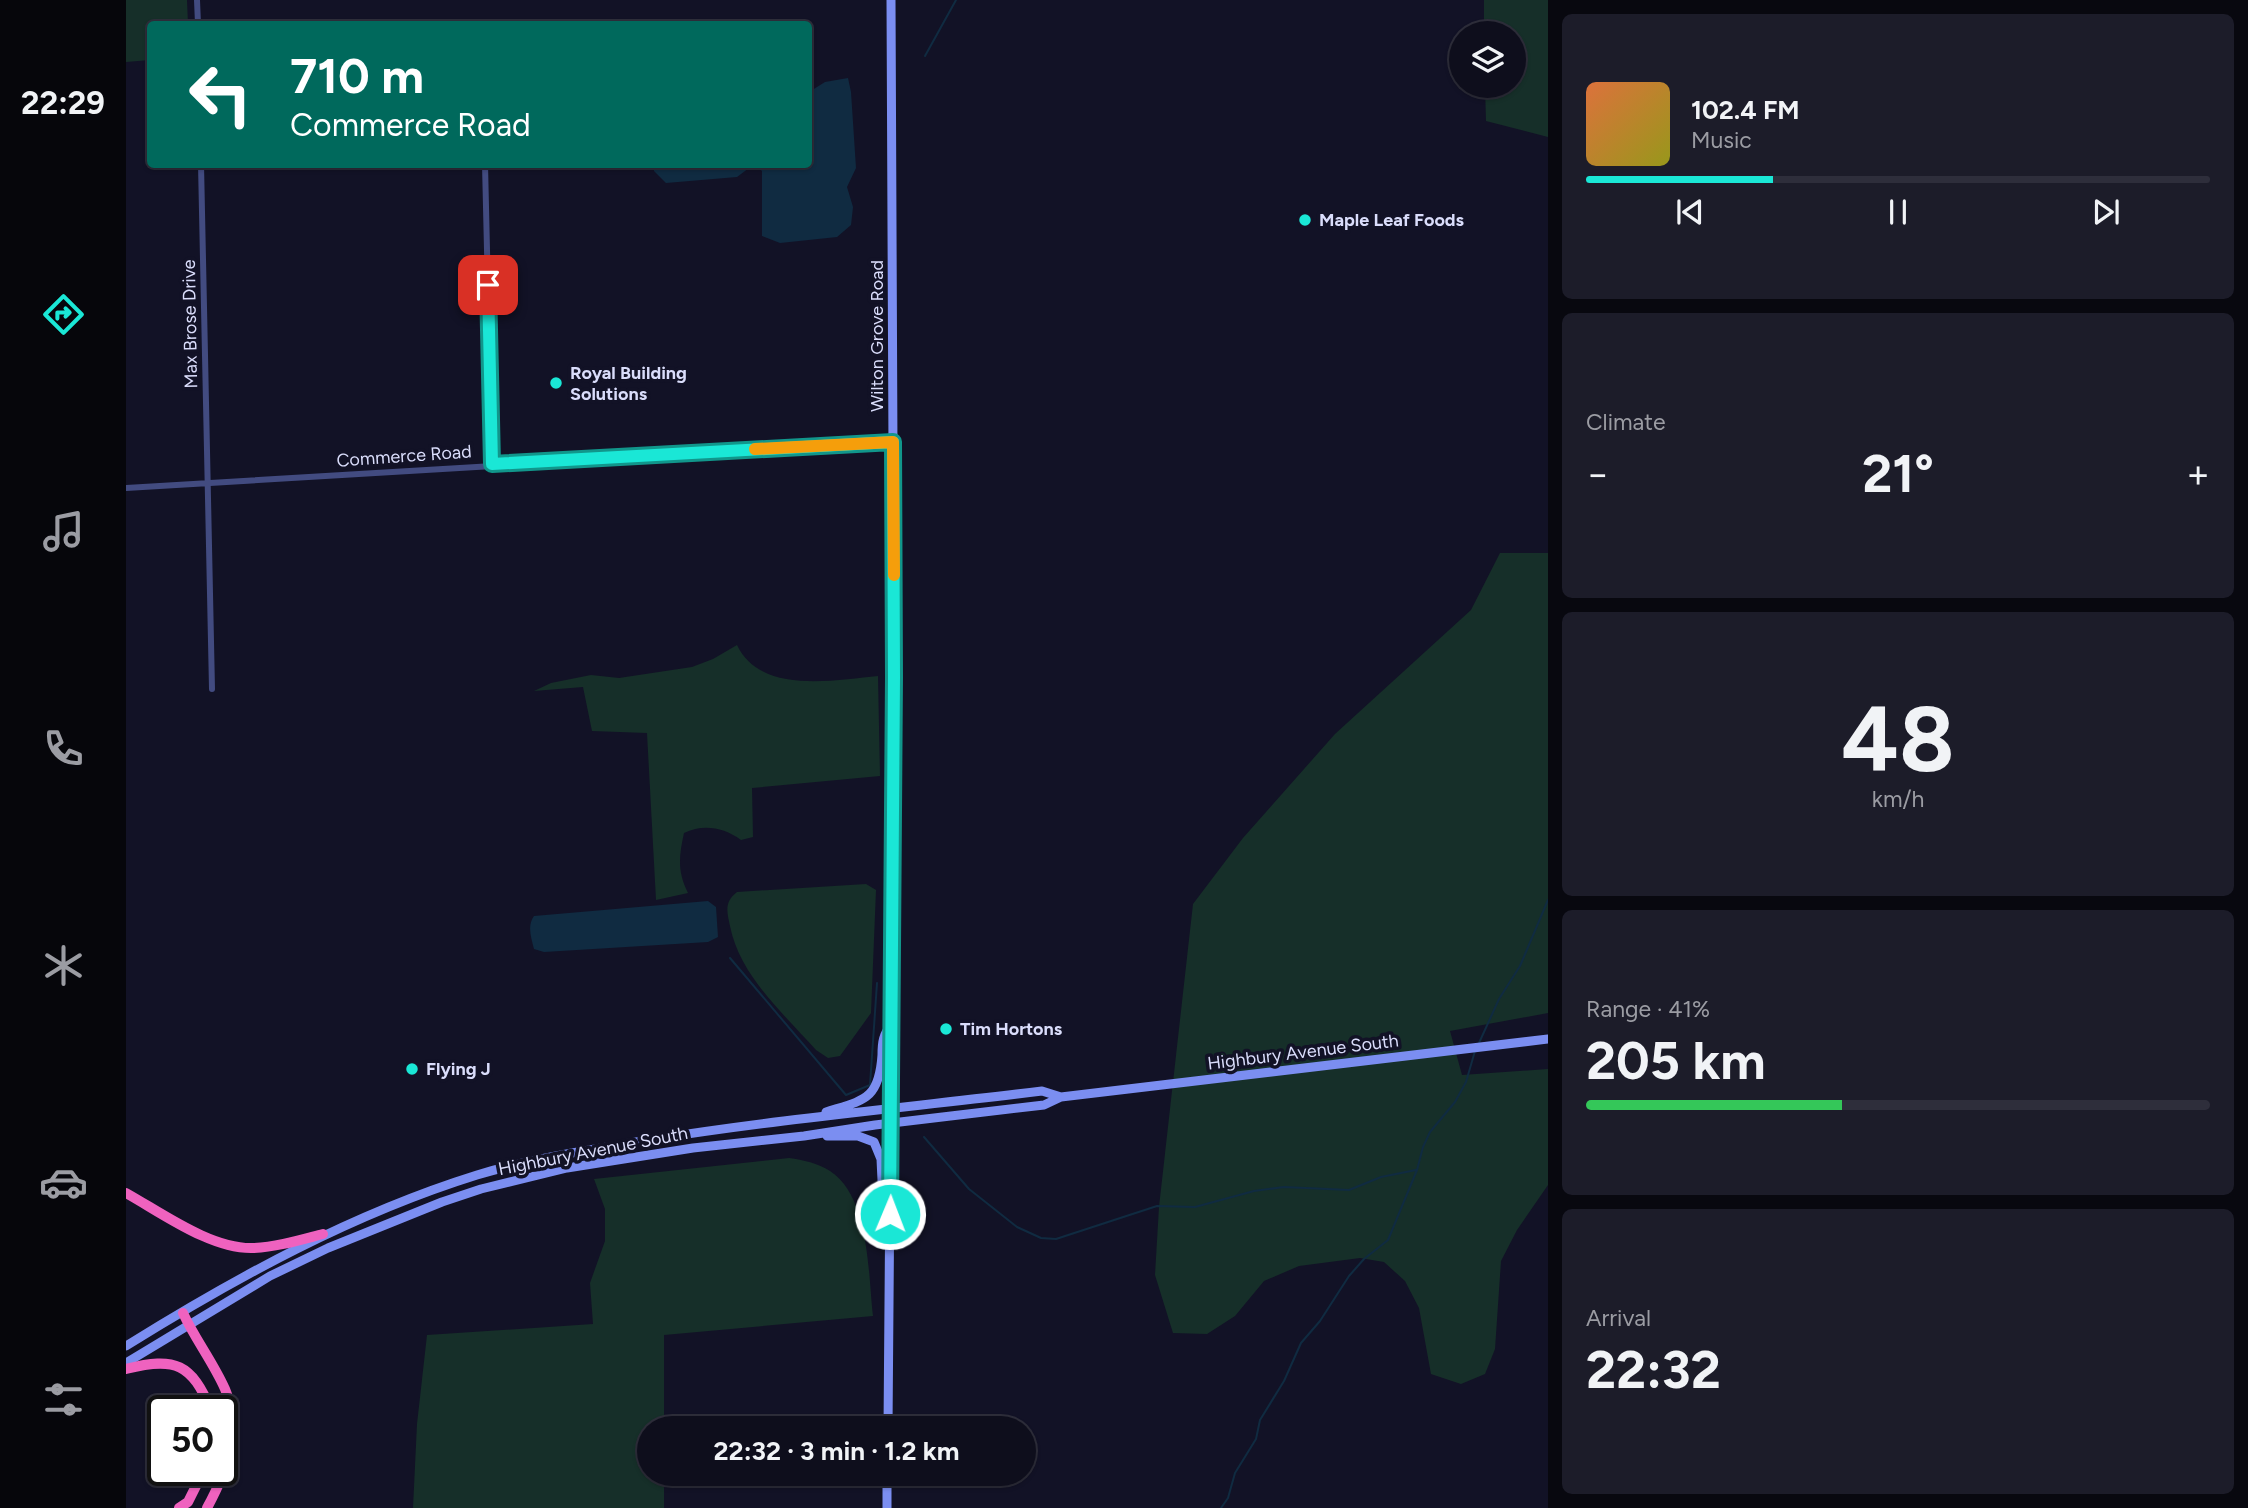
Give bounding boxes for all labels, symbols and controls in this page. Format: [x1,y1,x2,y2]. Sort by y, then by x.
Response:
map controls [1449,21,1526,98]
button: layers [1449,21,1526,98]
text: 710 m [290,46,424,105]
icon: left [175,49,266,140]
text: 22:29 [21,84,105,122]
text: 102.4 FM [1691,94,1800,126]
text: Commerce Road [290,106,531,144]
text: Music [1691,126,1752,154]
icon: previous [1671,193,1709,231]
icon: pause [1879,193,1917,231]
icon: next [2087,193,2125,231]
place label: Maple Leaf Foods [1319,209,1465,231]
marker: Maple Leaf Foods [1297,212,1313,228]
pin [458,255,518,315]
street label: Max Brose Drive [178,259,202,389]
street label: Wilton Grove Road [866,260,888,412]
icon: arrive [469,266,507,304]
icon: directions [39,290,88,339]
place label: Royal Building Solutions [570,362,687,405]
marker: Royal Building Solutions [548,375,564,391]
text: Climate [1586,408,1665,436]
street label: Commerce Road [336,440,472,472]
text: 21° [1862,443,1934,505]
text: − [1586,451,1610,497]
text: + [2186,451,2210,497]
icon: music [39,507,88,556]
text: 48 [1841,685,1955,794]
icon: phone [39,724,88,773]
text: km/h [1872,785,1924,813]
icon: climate [39,941,88,990]
text: Range · 41% [1586,995,1710,1023]
place label: Tim Hortons [960,1018,1063,1040]
marker: Tim Hortons [938,1021,954,1037]
street label: Highbury Avenue South [1206,1029,1400,1075]
text: 205 km [1586,1030,1766,1092]
place label: Flying J [426,1058,491,1080]
marker: Flying J [404,1061,420,1077]
street label: Highbury Avenue South [496,1122,690,1180]
icon: car [39,1158,88,1207]
position arrow [853,1177,927,1251]
text: Arrival [1586,1304,1651,1332]
text: 22:32 [1586,1339,1721,1401]
icon: filters [39,1375,88,1424]
speed limit sign: 50 [147,1395,238,1486]
text: 22:32 · 3 min · 1.2 km [714,1435,959,1467]

